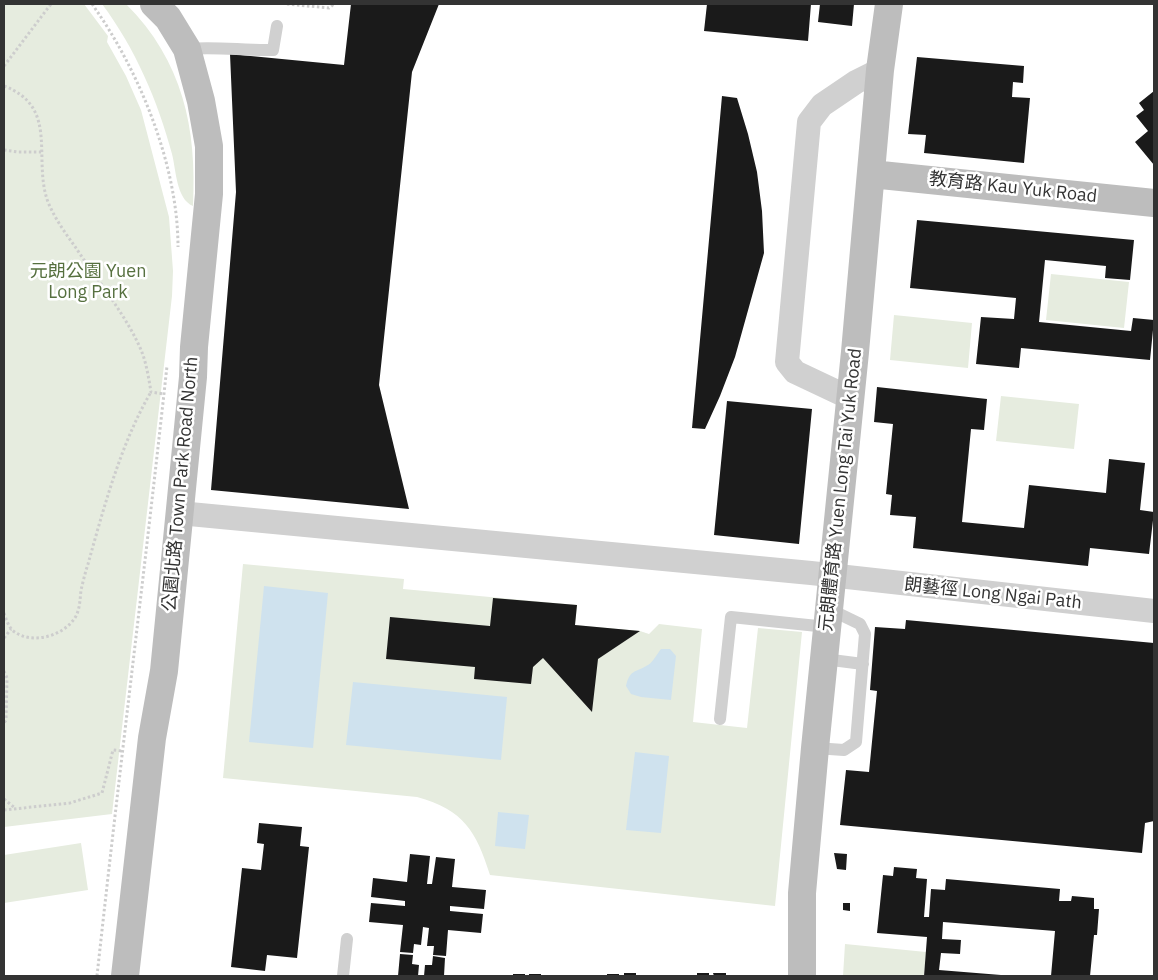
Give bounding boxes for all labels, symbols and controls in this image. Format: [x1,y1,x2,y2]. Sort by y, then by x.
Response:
street label: 教育路 Kau Yuk Road [928,168,1098,208]
park label: 元朗公園 Yuen Long Park [30,261,146,304]
street label: 元朗體育路 Yuen Long Tai Yuk Road [815,347,867,633]
street label: 公園北路 Town Park Road North [159,356,203,612]
street label: 朗藝徑 Long Ngai Path [903,574,1083,614]

